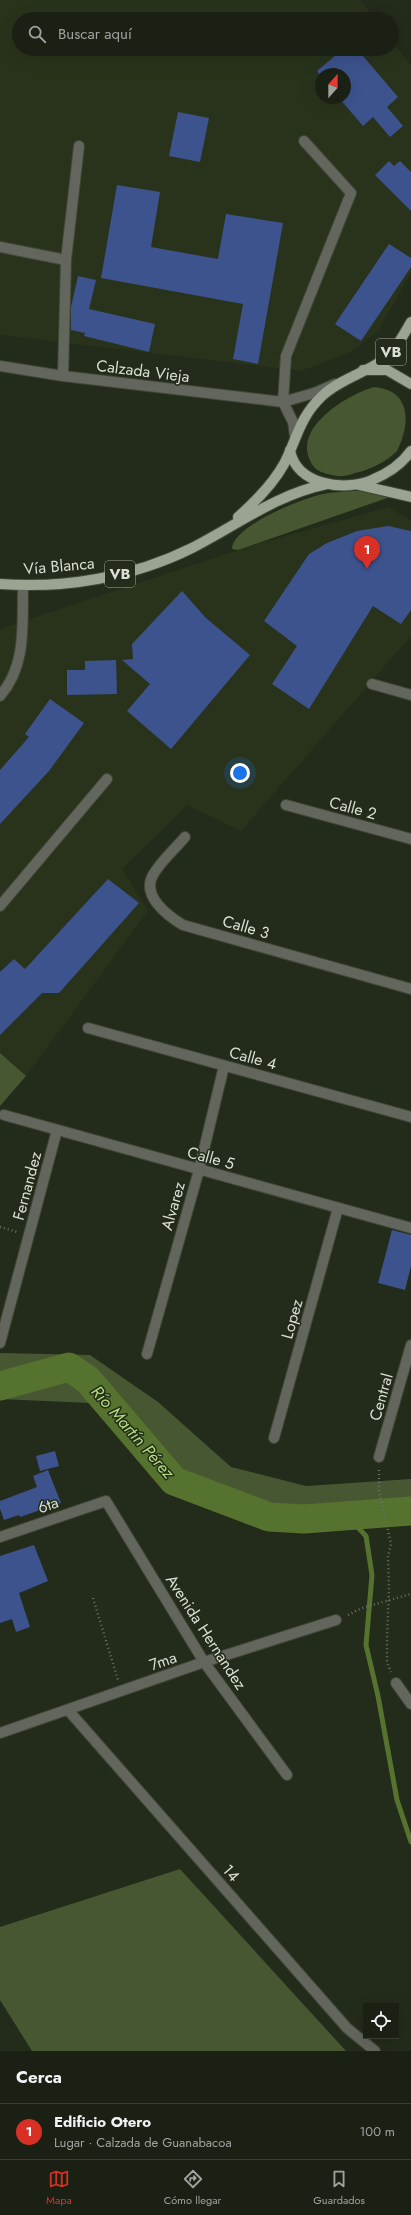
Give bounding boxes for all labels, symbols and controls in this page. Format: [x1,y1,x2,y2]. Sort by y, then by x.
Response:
search box [12,12,399,56]
icon: search [26,23,48,45]
text: Buscar aquí [58,23,132,45]
north arrow [315,68,351,104]
road number: VB [376,339,406,365]
street label: Calzada Vieja [95,354,191,388]
pin: 1 [354,536,380,569]
street label: Vía Blanca [23,551,95,581]
road number: VB [105,561,135,587]
your location [230,763,250,783]
street label: Calle 2 [327,791,379,825]
street label: Calle 3 [220,909,272,945]
street label: Calle 4 [227,1041,279,1075]
street label: Calle 5 [185,1141,237,1175]
street label: Fernandez [7,1148,47,1223]
street label: Alvarez [155,1178,191,1233]
street label: Lopez [275,1296,309,1342]
street label: Central [363,1371,399,1423]
water label: Río Martín Pérez [86,1380,181,1485]
street label: 6ta [34,1491,62,1519]
street label: Avenida Hernandez [160,1570,252,1695]
street label: 7ma [146,1646,180,1676]
street label: 14 [217,1859,245,1887]
map controls [363,2003,399,2039]
button: locate [363,2003,399,2039]
text: Cerca [16,2065,62,2089]
text: Edificio Otero [54,2111,151,2133]
text: 1 [26,2122,32,2141]
text: 100 m [360,2122,395,2141]
text: Lugar · Calzada de Guanabacoa [54,2133,232,2152]
tab: Mapa [46,2168,72,2208]
tab: Cómo llegar [164,2168,221,2208]
tab: Guardados [313,2168,365,2208]

